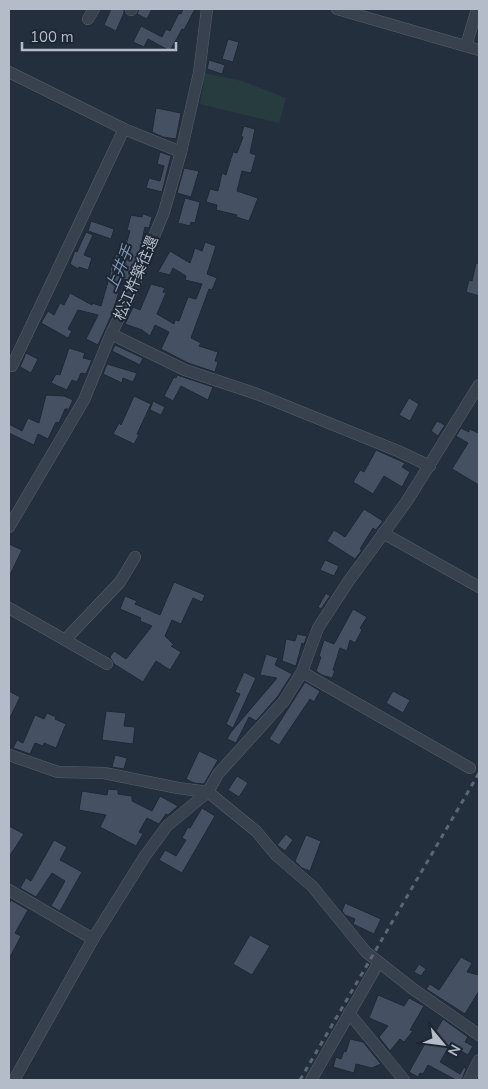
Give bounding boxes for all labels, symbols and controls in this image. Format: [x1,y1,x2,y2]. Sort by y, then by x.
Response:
scale bar [22,20,176,52]
text: 100 m [30,27,74,47]
street label: 松江杵築往還 [109,233,163,323]
water label: 上井手 [100,241,140,295]
north arrow [418,1019,468,1069]
text: N [443,1041,465,1059]

